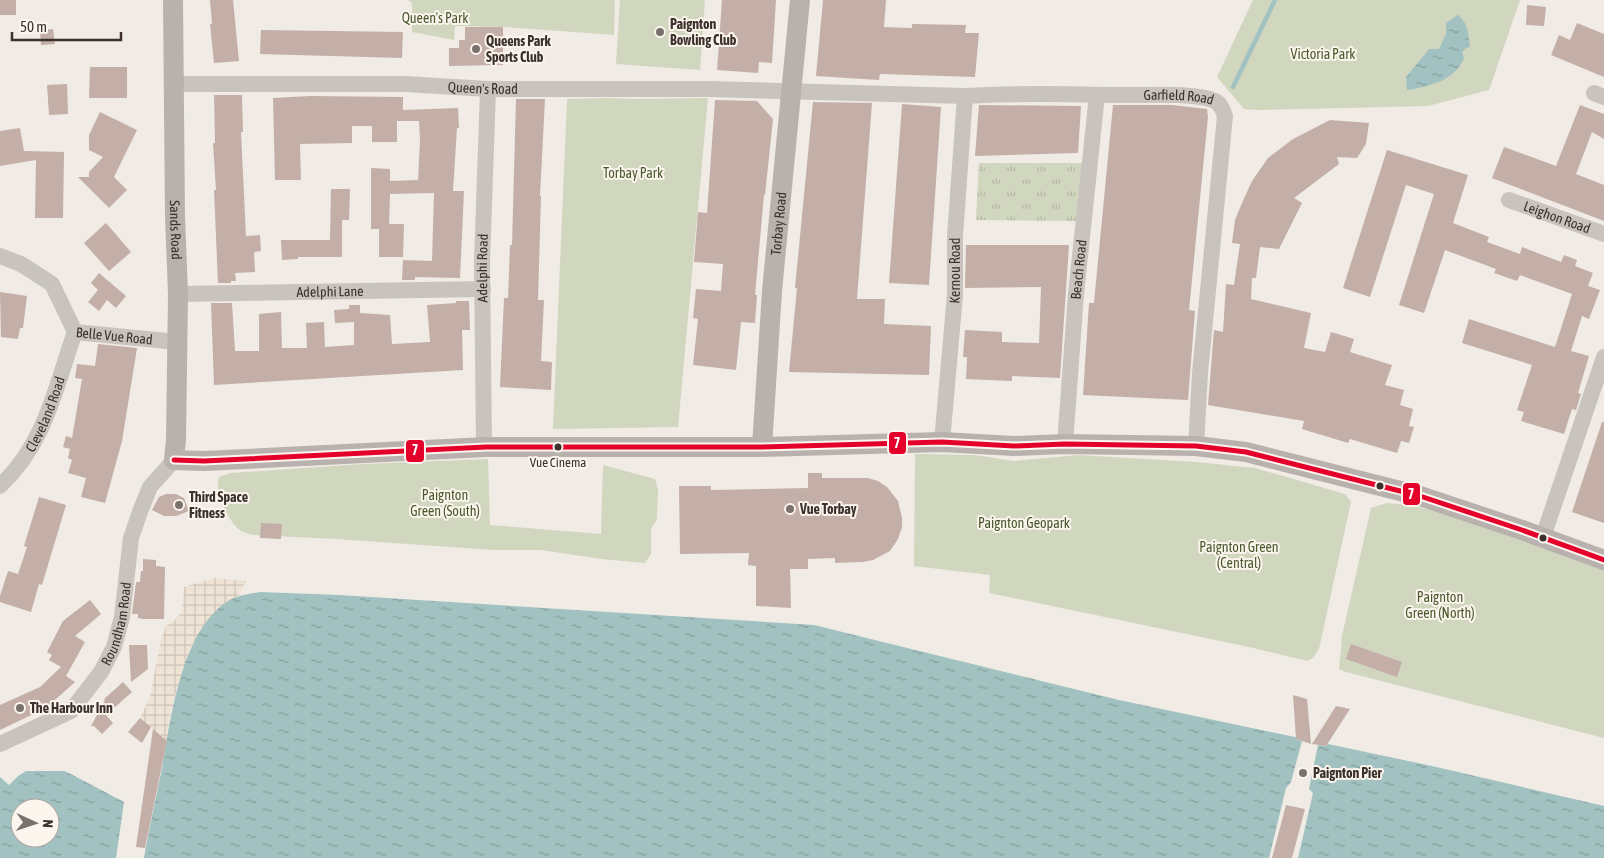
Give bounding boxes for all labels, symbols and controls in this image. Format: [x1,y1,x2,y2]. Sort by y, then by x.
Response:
scale bar [12,10,121,42]
park label: Queen's Park [402,10,468,26]
place label: Paignton Bowling Club [670,16,737,48]
text: 50 m [20,18,47,35]
marker: Paignton Bowling Club [654,26,666,38]
place label: Queens Park Sports Club [486,33,551,65]
marker: Queens Park Sports Club [470,43,482,55]
park label: Victoria Park [1291,46,1355,62]
street label: Queen's Road [447,79,518,97]
street label: Garfield Road [1143,87,1216,108]
park label: Torbay Park [603,165,663,181]
street label: Torbay Road [767,191,789,256]
street label: Leighon Road [1521,198,1593,236]
street label: Sands Road [167,200,185,260]
street label: Adelphi Road [474,233,491,303]
street label: Kernou Road [946,238,963,304]
street label: Beach Road [1068,239,1090,300]
street label: Adelphi Lane [296,283,364,300]
street label: Belle Vue Road [75,324,153,348]
street label: Cleveland Road [22,374,68,455]
line badge: 7 [888,431,907,455]
text: 7 [894,435,900,451]
line badge: 7 [405,439,425,463]
text: 7 [412,442,418,458]
marker: Vue Cinema [553,442,563,452]
place label: Vue Cinema [530,455,586,470]
unlabelled marker [1375,481,1385,491]
line badge: 7 [1402,482,1421,506]
text: 7 [1408,486,1414,502]
park label: Paignton Green (South) [410,487,480,519]
place label: Third Space Fitness [189,489,248,521]
marker: Third Space Fitness [173,499,185,511]
place label: Vue Torbay [799,501,857,517]
marker: Vue Torbay [784,503,796,515]
park label: Paignton Geopark [978,515,1070,531]
unlabelled marker [1538,533,1548,543]
park label: Paignton Green (Central) [1199,539,1279,571]
street label: Roundham Road [98,581,134,668]
park label: Paignton Green (North) [1405,589,1475,621]
place label: The Harbour Inn [30,700,113,716]
marker: The Harbour Inn [14,702,26,714]
place label: Paignton Pier [1313,765,1383,781]
marker: Paignton Pier [1297,767,1309,779]
north arrow [10,798,60,848]
text: N [40,819,56,828]

